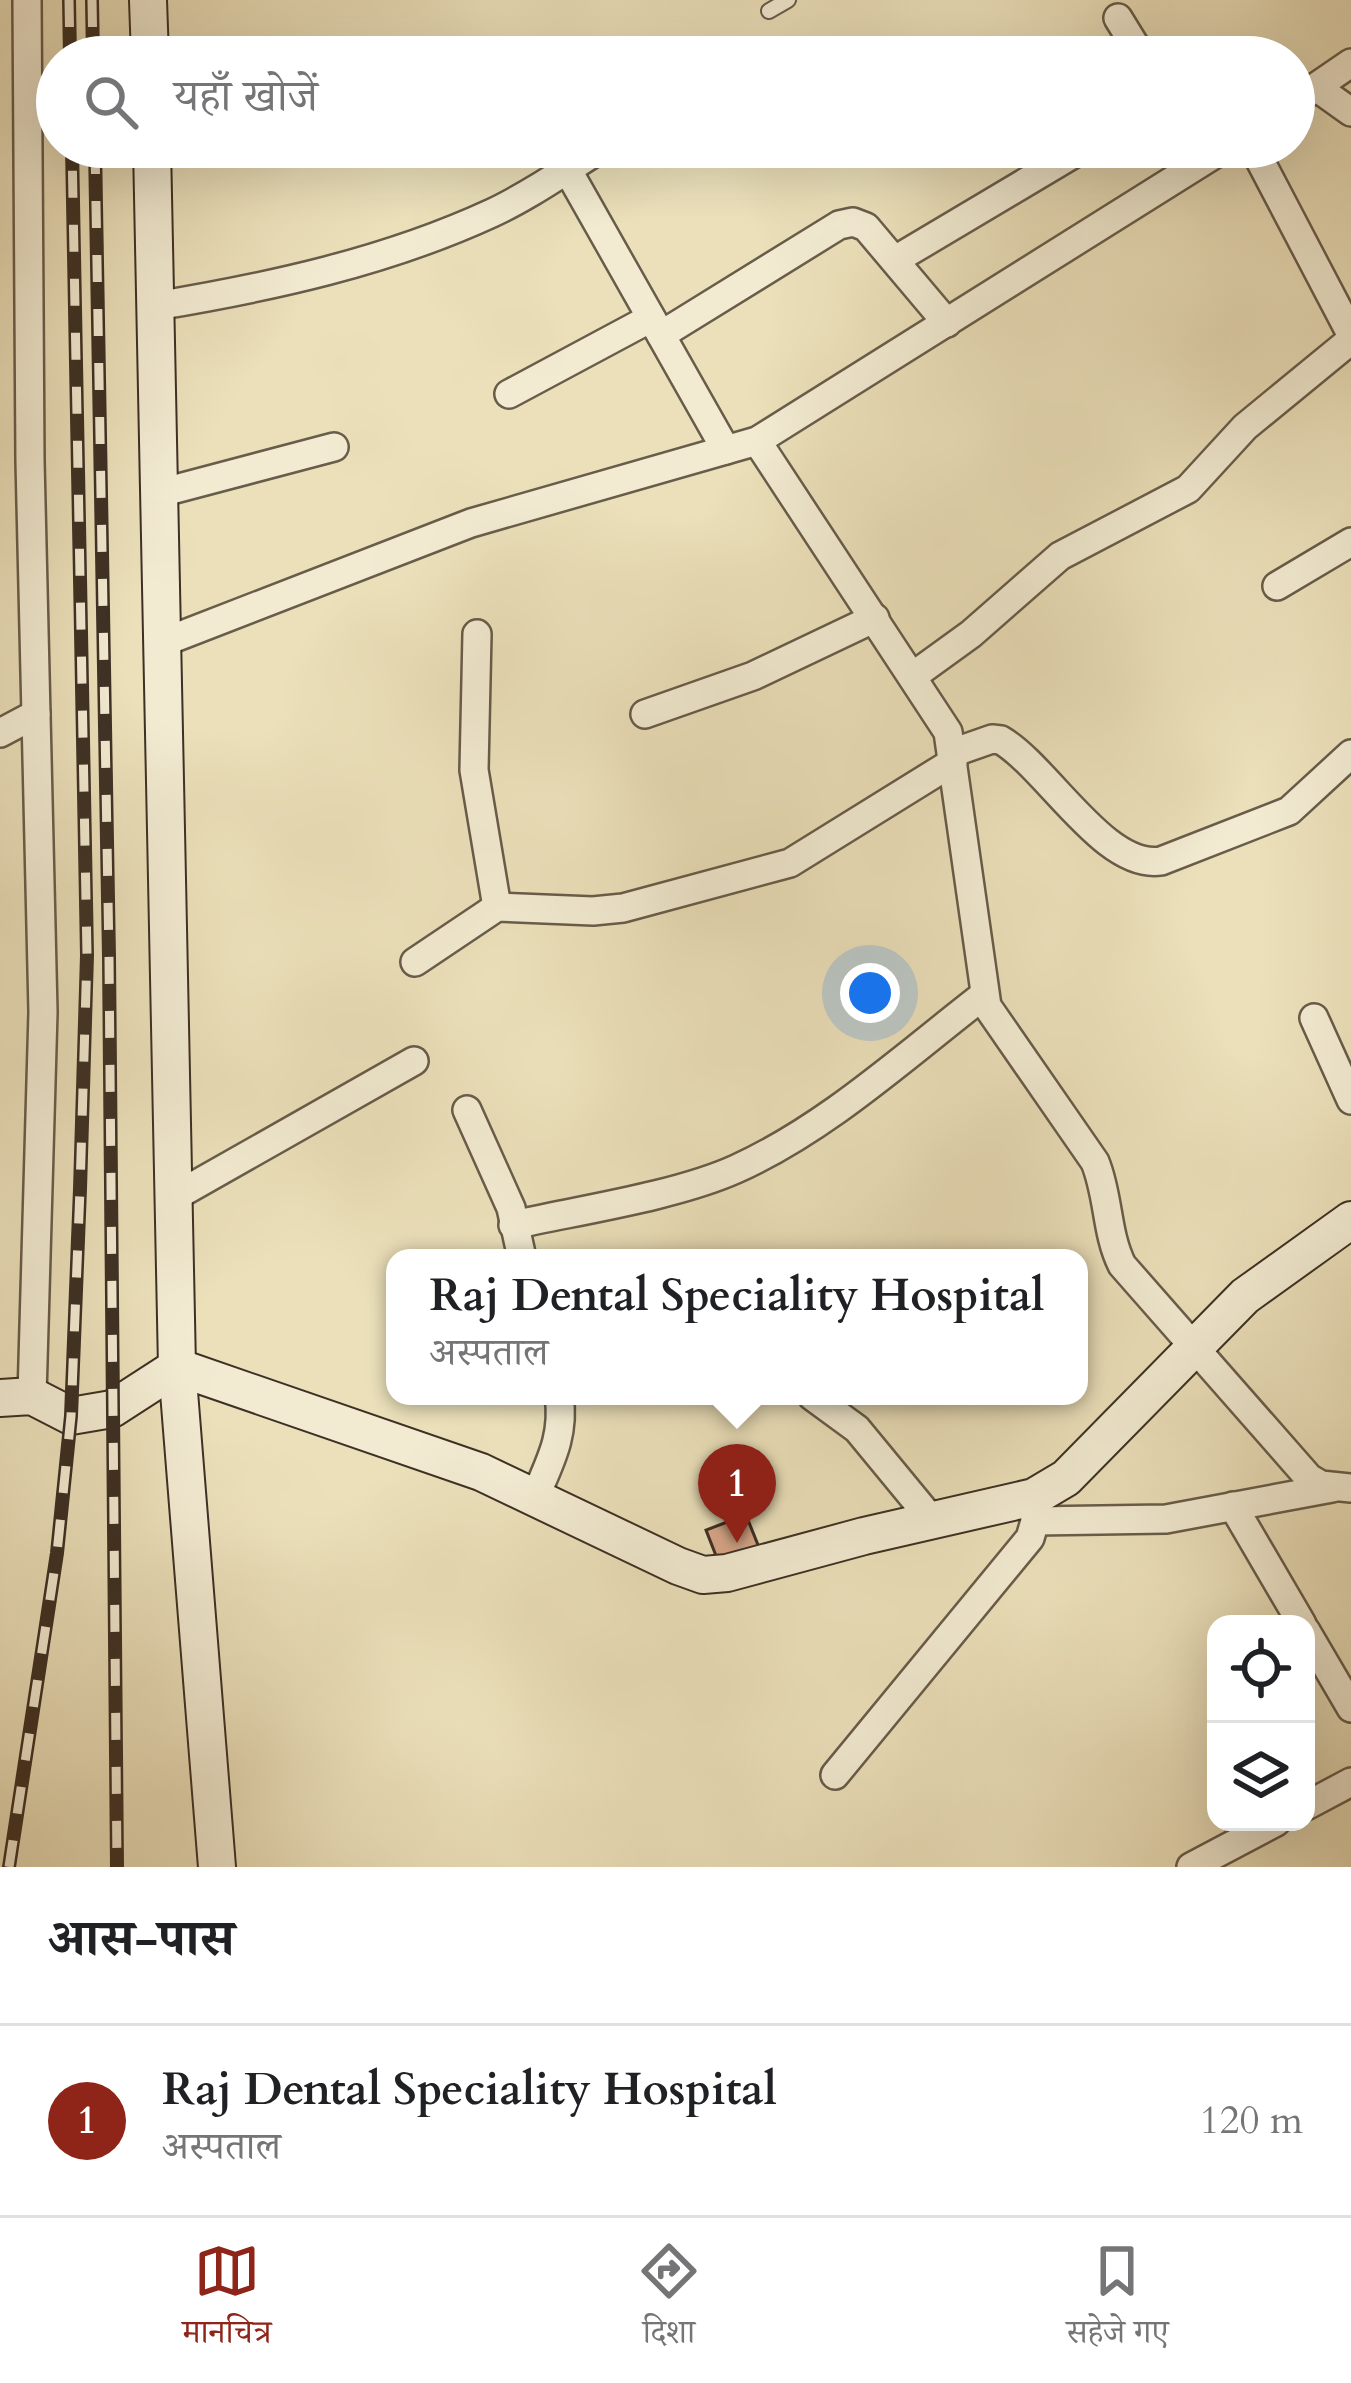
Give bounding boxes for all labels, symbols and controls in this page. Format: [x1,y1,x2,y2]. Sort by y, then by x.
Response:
search box [36,36,1315,168]
text: यहाँ खोजें [174,66,318,127]
icon: search [78,69,144,135]
your location [840,963,900,1023]
popup [386,1249,1088,1405]
text: Raj Dental Speciality Hospital [430,1265,1044,1326]
text: अस्पताल [430,1326,548,1379]
pin: 1 [698,1444,776,1543]
map controls [1207,1615,1315,1831]
button: locate [1207,1615,1315,1723]
button: layers [1207,1723,1315,1831]
text: आस-पास [48,1904,234,1974]
text: Raj Dental Speciality Hospital [162,2059,777,2120]
text: 1 [77,2094,97,2147]
text: 120 m [1200,2094,1303,2147]
text: अस्पताल [162,2120,281,2173]
tab: मानचित्र [182,2238,272,2364]
tab: दिशा [636,2238,702,2364]
tab: सहेजे गए [1066,2238,1169,2364]

